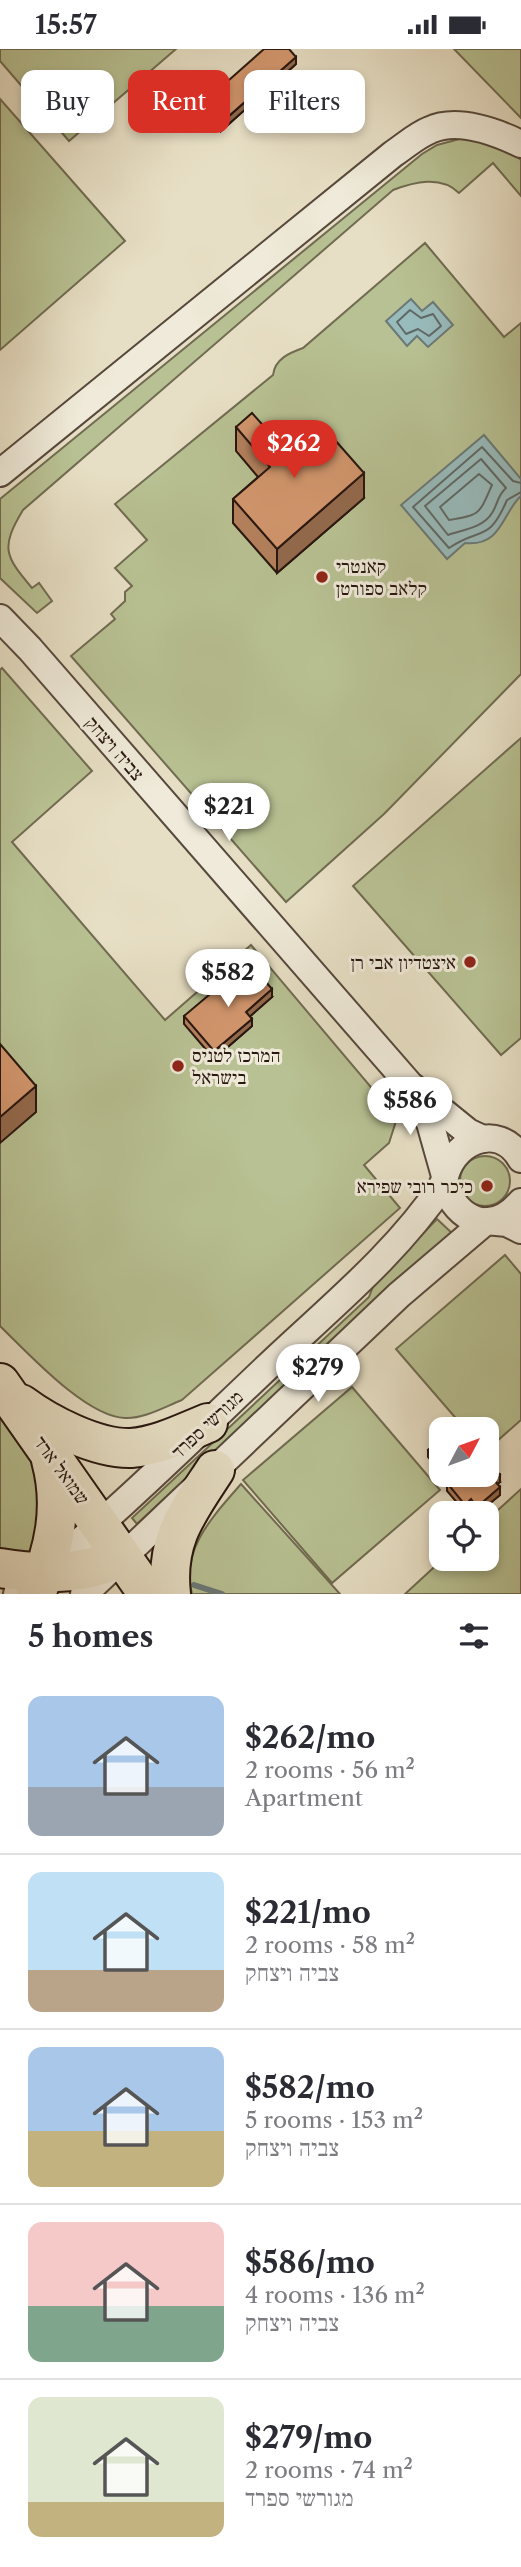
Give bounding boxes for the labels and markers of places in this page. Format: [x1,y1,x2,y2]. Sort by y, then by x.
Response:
pin: $262 [253,421,335,480]
place label: קאנטרי קלאב ספורטן [336,555,427,600]
marker: קאנטרי קלאב ספורטן [314,569,330,585]
pin: $221 [188,783,270,843]
pin: $582 [187,949,269,1009]
place label: איצטדיון אבי רן [351,951,456,974]
marker: איצטדיון אבי רן [462,954,478,970]
place label: המרכז לטניס בישראל [192,1044,281,1089]
marker: המרכז לטניס בישראל [170,1058,186,1074]
pin: $586 [369,1077,451,1137]
place label: כיכר רובי שפירא [357,1175,473,1198]
marker: כיכר רובי שפירא [479,1178,495,1194]
pin: $279 [277,1345,359,1404]

